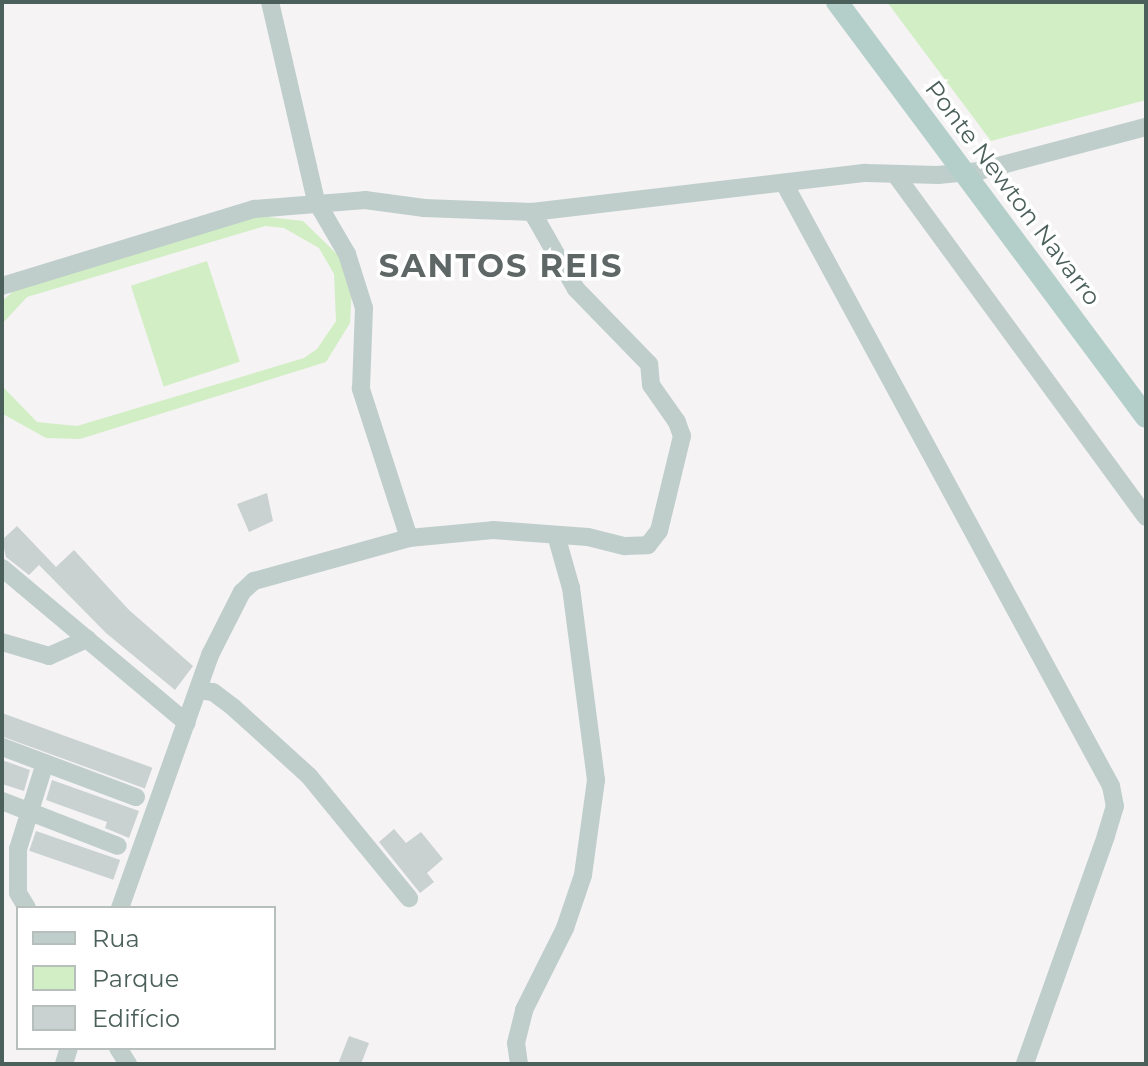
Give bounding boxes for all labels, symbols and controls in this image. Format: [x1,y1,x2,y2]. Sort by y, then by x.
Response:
street label: Ponte Newton Navarro [919,75,1107,311]
district label: SANTOS REIS [379,247,623,285]
legend [16,906,276,1050]
text: Rua [92,924,140,953]
text: Parque [92,964,179,993]
text: Edifício [92,1004,180,1033]

